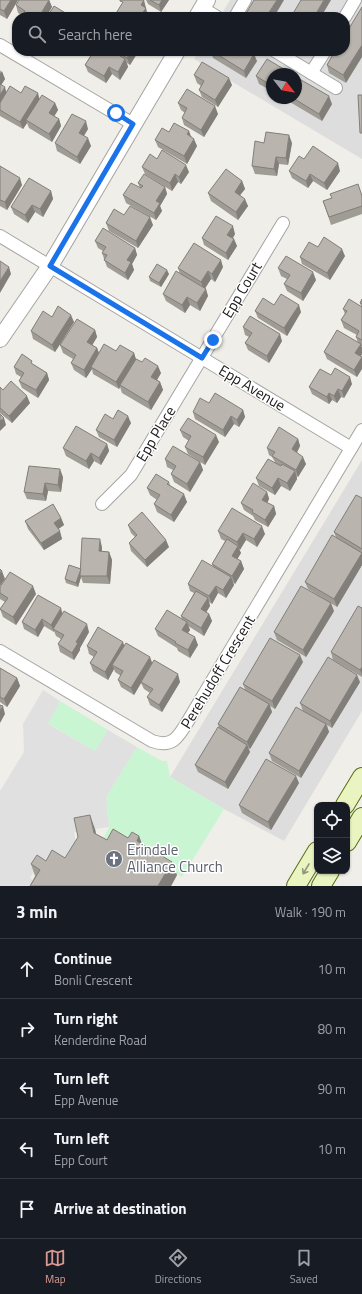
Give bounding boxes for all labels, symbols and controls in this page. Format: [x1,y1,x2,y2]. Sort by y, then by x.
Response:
search box [12,12,350,56]
icon: search [26,23,48,45]
text: Search here [58,23,132,46]
north arrow [266,68,302,104]
route start [107,104,125,122]
street label: Epp Court [216,257,268,322]
route end [204,331,222,349]
street label: Epp Avenue [214,359,290,417]
street label: Epp Place [130,402,181,466]
street label: Perehudoff Crescent [174,610,261,733]
map controls [314,802,350,874]
button: locate [314,802,350,838]
place label: Erindale Alliance Church [127,838,223,878]
button: layers [314,838,350,874]
church icon: Erindale Alliance Church [104,849,124,869]
one-way arrow [302,863,310,874]
text: 3 min [16,899,57,925]
text: Walk · 190 m [275,902,346,922]
text: Continue [54,947,112,970]
icon: ahead [16,958,38,980]
text: 10 m [318,959,346,979]
text: Bonli Crescent [54,970,132,990]
text: Turn right [54,1007,118,1030]
icon: right [16,1018,38,1040]
text: 80 m [318,1019,346,1039]
text: Kenderdine Road [54,1030,147,1050]
text: Turn left [54,1067,109,1090]
icon: left [16,1078,38,1100]
text: 90 m [318,1079,346,1099]
text: Epp Avenue [54,1090,118,1110]
text: Turn left [54,1127,109,1150]
icon: left [16,1138,38,1160]
text: 10 m [318,1139,346,1159]
text: Epp Court [54,1150,108,1170]
text: Arrive at destination [54,1197,187,1220]
icon: arrive [16,1198,38,1220]
tab: Map [44,1247,66,1287]
tab: Directions [155,1247,201,1287]
tab: Saved [290,1247,318,1287]

